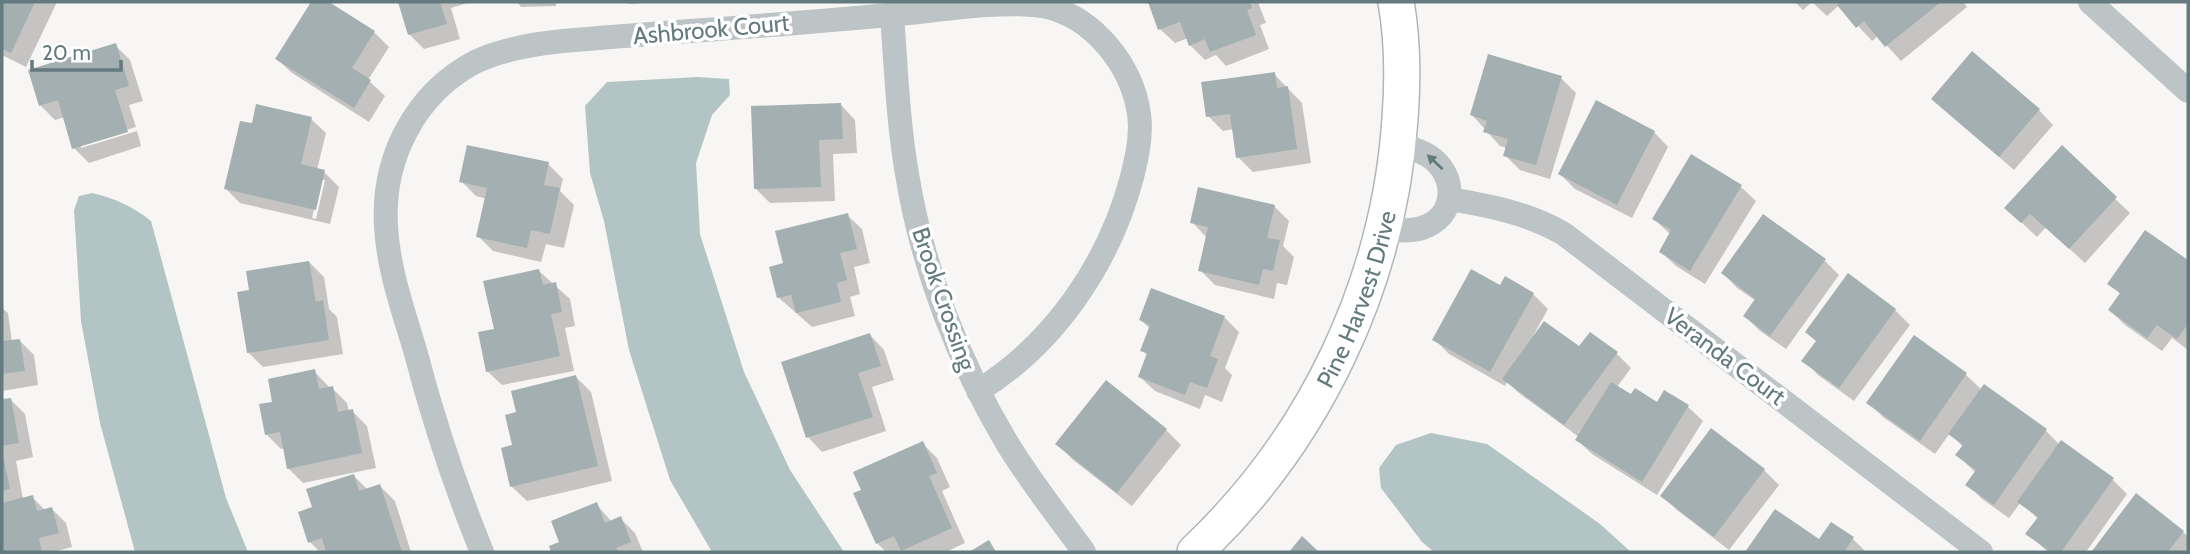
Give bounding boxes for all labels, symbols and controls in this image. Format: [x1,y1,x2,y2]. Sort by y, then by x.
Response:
street label: Ashbrook Court [632,8,790,50]
scale bar [32,28,121,72]
text: 20 m [42,40,91,65]
one-way arrow [1427,155,1444,171]
street label: Pine Harvest Drive [1310,208,1401,392]
street label: Brook Crossing [906,224,982,375]
street label: Veranda Court [1659,301,1791,411]

